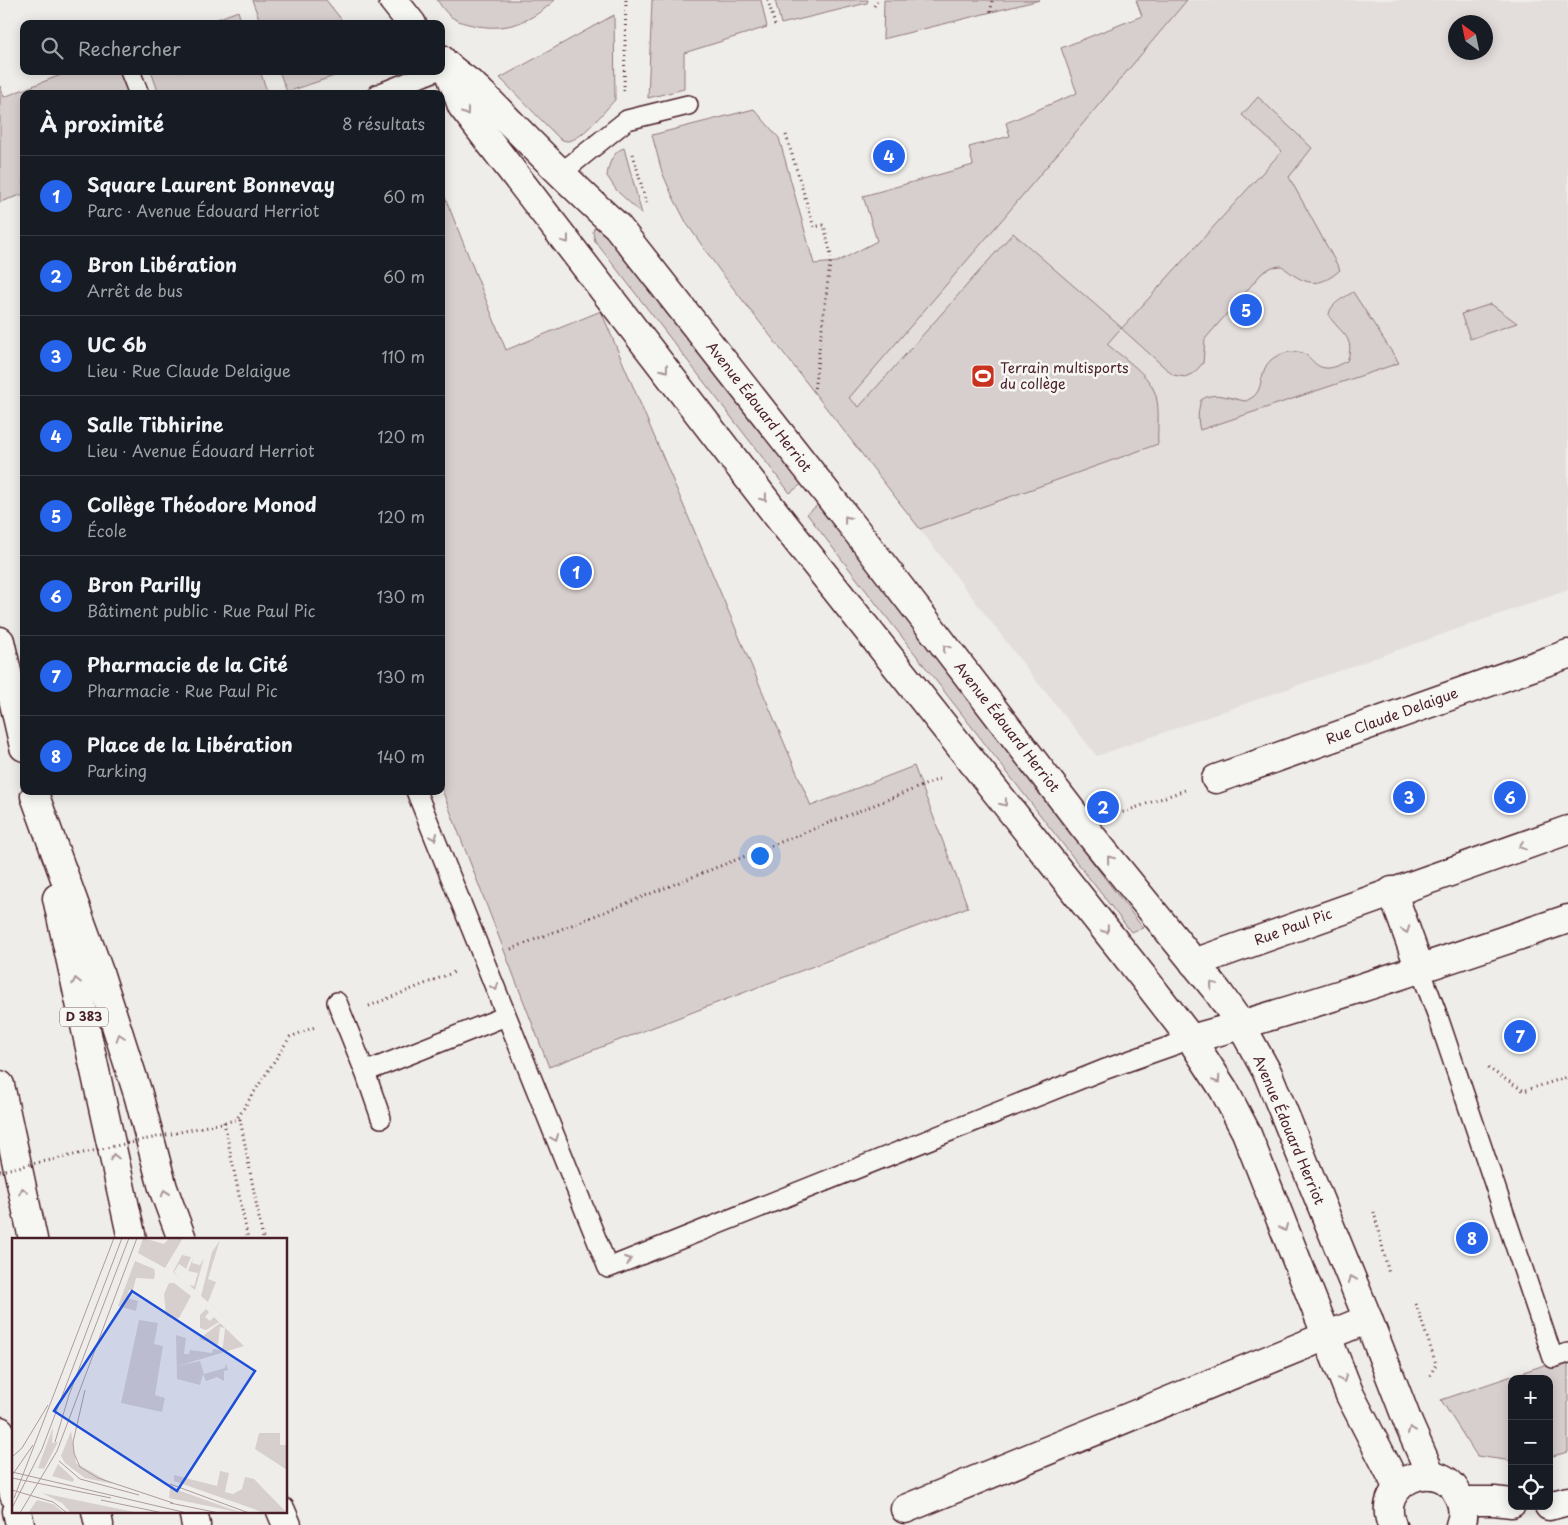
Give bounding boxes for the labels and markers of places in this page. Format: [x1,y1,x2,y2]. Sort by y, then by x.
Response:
pin: 4 [873,137,905,175]
pin: 5 [1230,291,1262,329]
place label: Terrain multisports du collège [1000,357,1129,394]
sports icon: Terrain multisports du collège [970,363,996,389]
pin: 1 [560,553,592,591]
pin: 3 [1393,778,1425,816]
pin: 6 [1494,778,1526,816]
pin: 2 [1087,788,1119,826]
pin: 7 [1504,1017,1536,1055]
pin: 8 [1456,1219,1488,1257]

